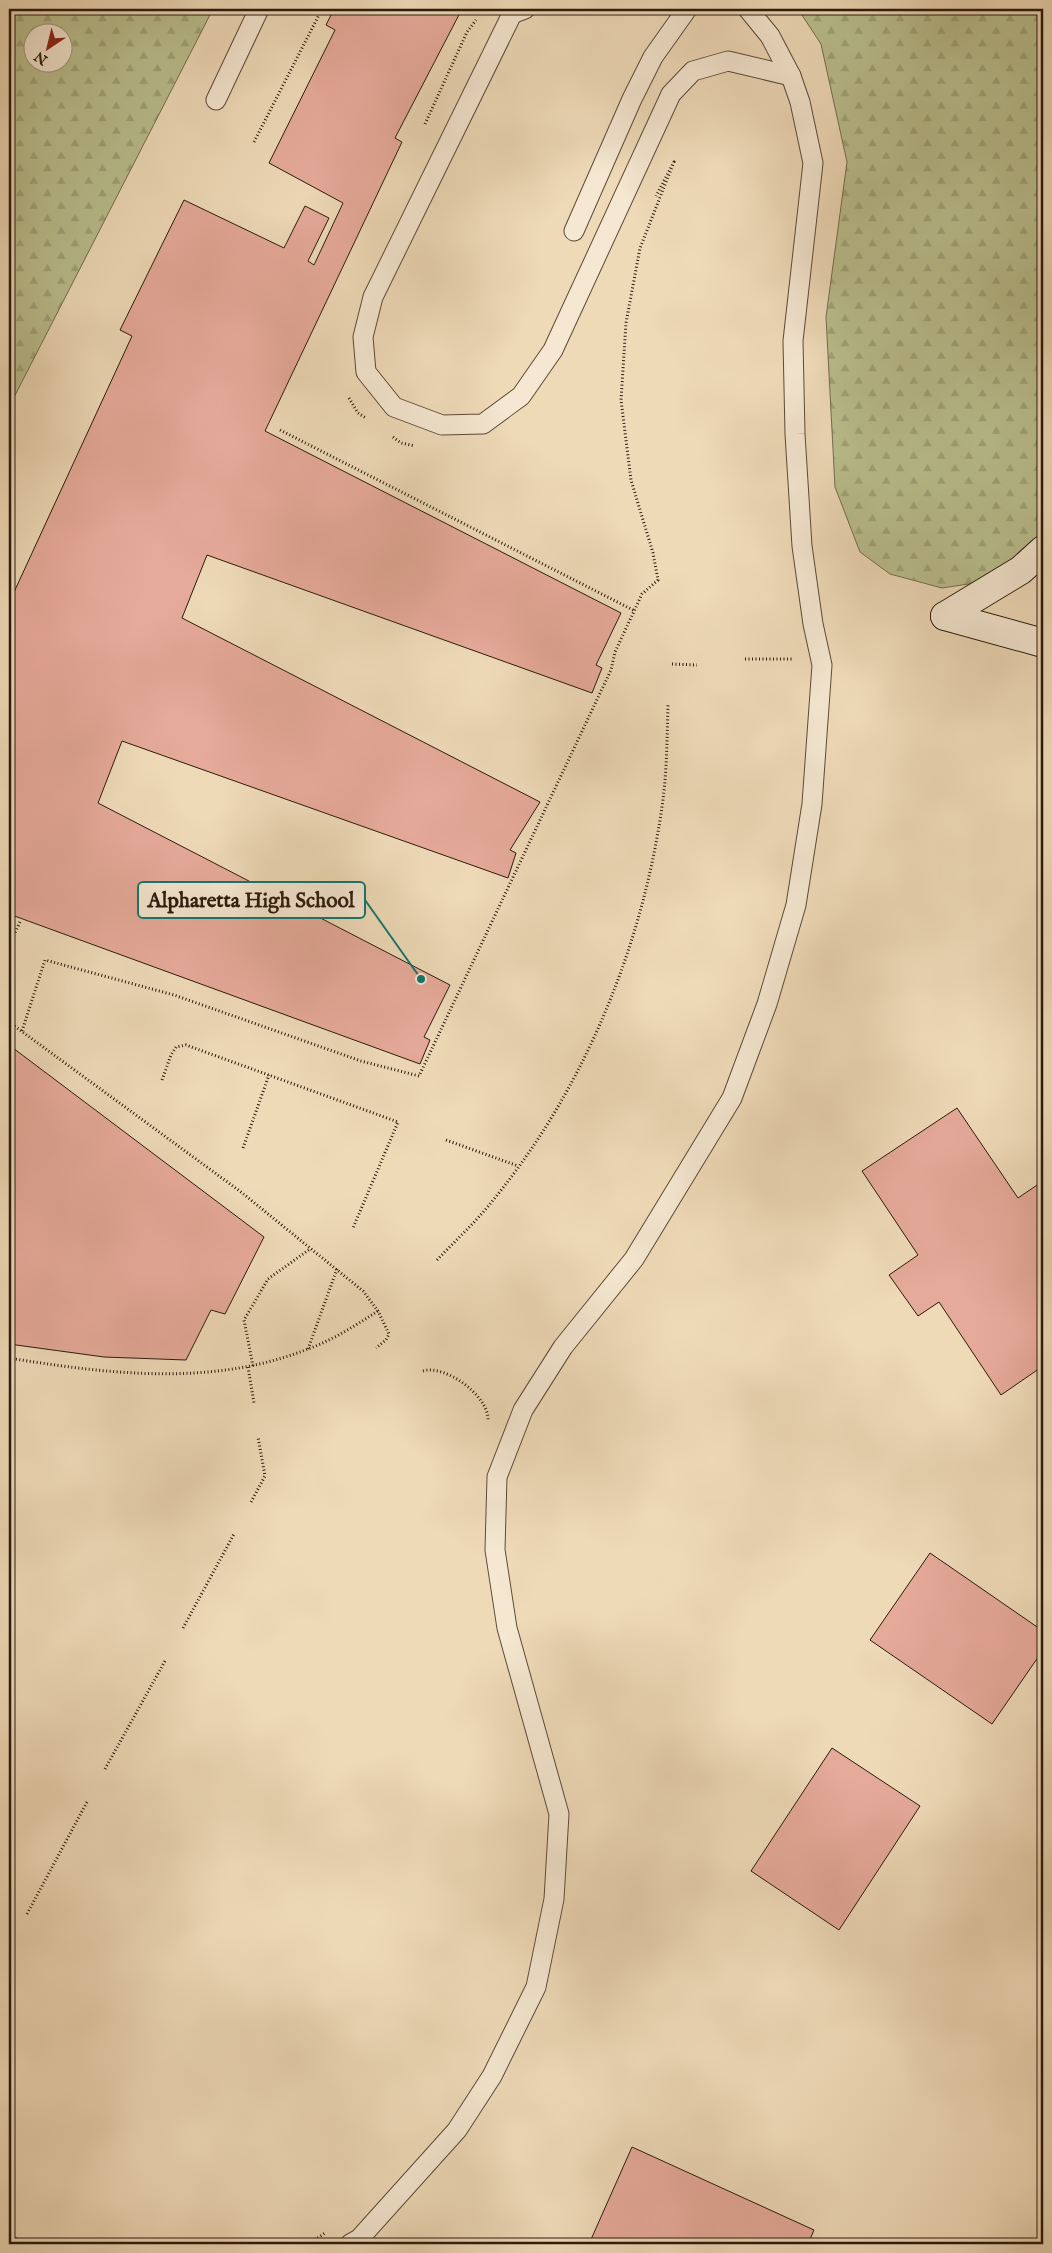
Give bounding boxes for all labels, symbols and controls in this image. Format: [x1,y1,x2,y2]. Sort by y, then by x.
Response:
north arrow [22,22,72,72]
text: N [31,47,52,69]
callout: Alpharetta High School [138,882,365,918]
text: Alpharetta High School [147,888,356,915]

